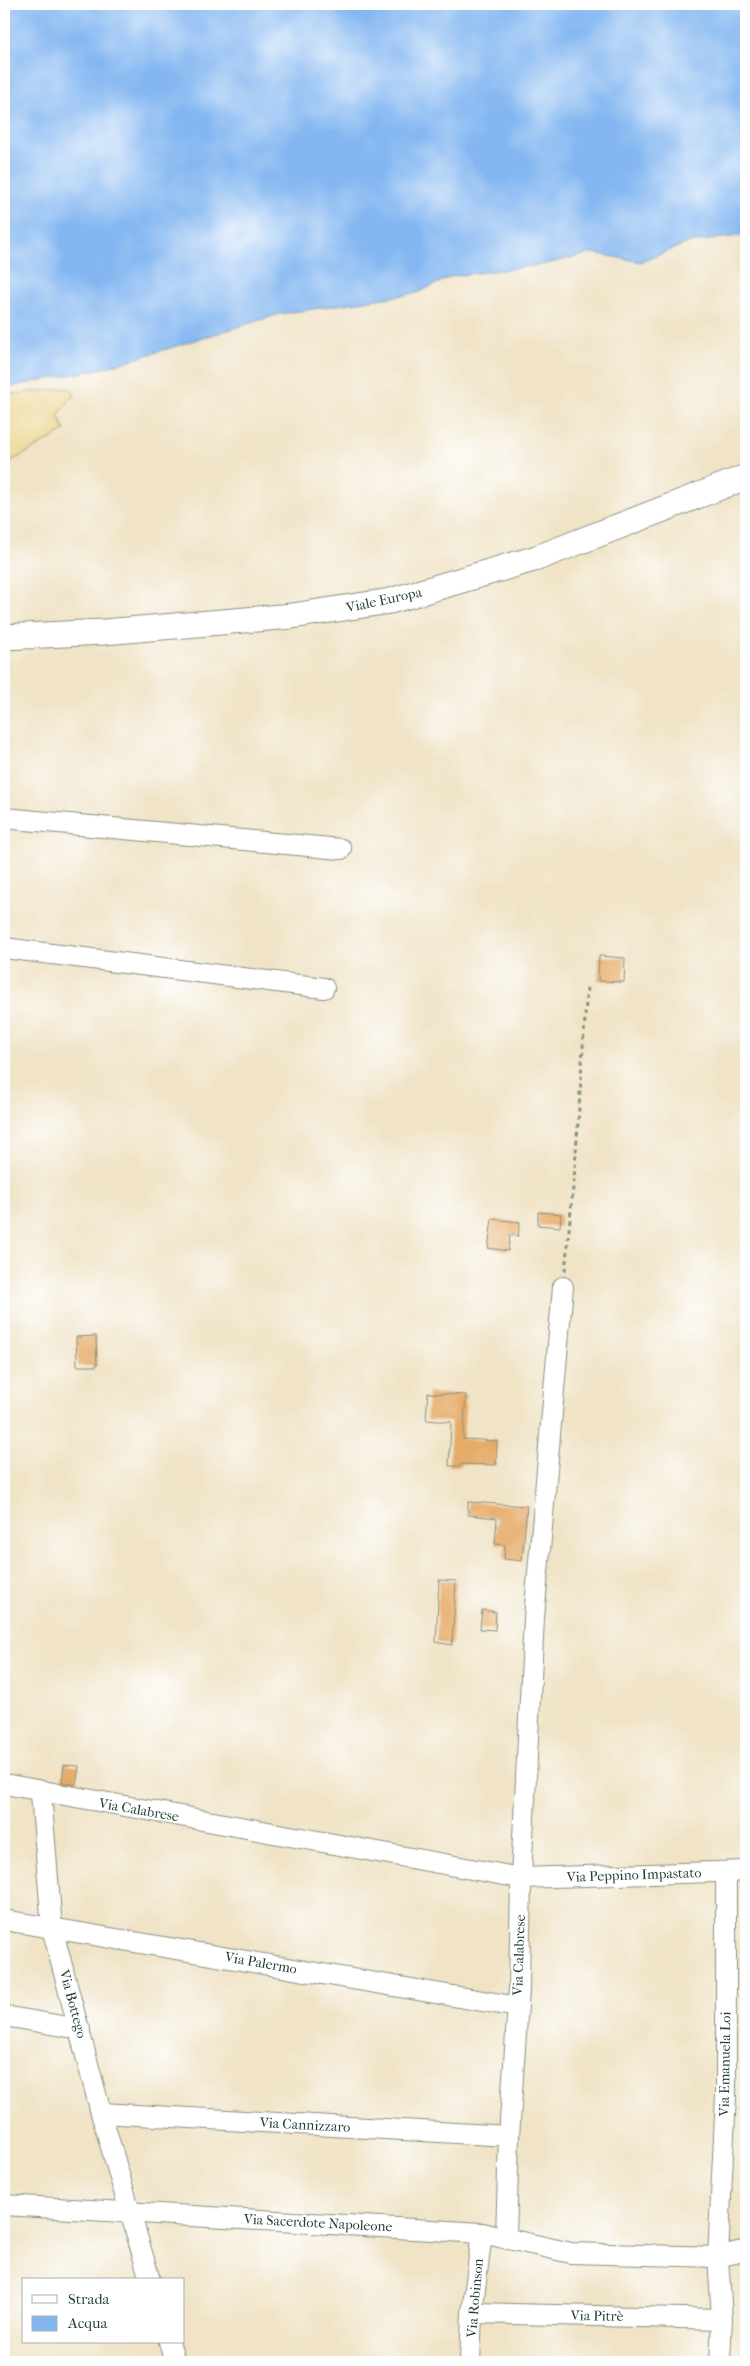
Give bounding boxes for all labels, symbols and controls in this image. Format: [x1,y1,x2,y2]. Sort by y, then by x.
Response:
street label: Viale Europa [344,584,424,617]
street label: Via Calabrese [97,1794,180,1825]
street label: Via Peppino Impastato [565,1864,702,1886]
street label: Via Calabrese [509,1914,529,1997]
street label: Via Palermo [223,1948,298,1978]
street label: Via Bottego [55,1967,90,2040]
street label: Via Emanuela Loi [716,2011,734,2118]
street label: Via Cannizzaro [258,2114,351,2136]
street label: Via Sacerdote Napoleone [242,2211,393,2235]
street label: Via Robinson [463,2258,487,2339]
legend [22,2278,185,2344]
text: Strada [68,2290,111,2308]
street label: Via Pitrè [569,2307,624,2325]
text: Acqua [67,2314,109,2332]

